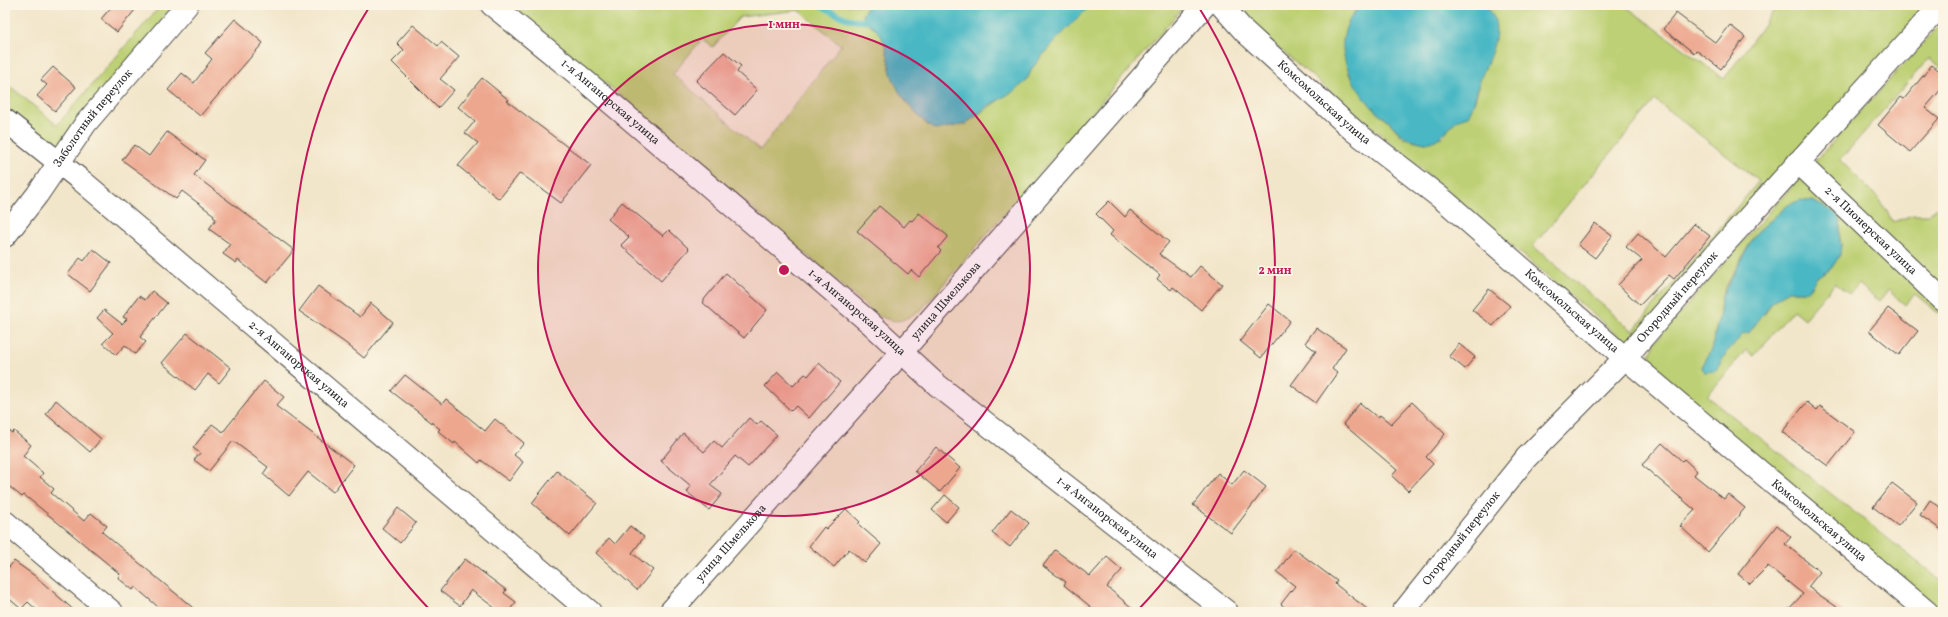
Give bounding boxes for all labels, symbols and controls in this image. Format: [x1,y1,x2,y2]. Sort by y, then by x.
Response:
text: 1 мин [768,17,800,33]
street label: 1-я Анганорская улица [557,56,663,149]
street label: Комсомольская улица [1274,57,1374,149]
street label: Заболотный переулок [50,66,137,171]
street label: 2-я Пионерская улица [1821,183,1920,279]
street label: Огородный переулок [1633,248,1722,347]
street label: улица Шмелькова [908,259,985,344]
centre of rings [777,263,791,277]
text: 2 мин [1258,263,1292,279]
street label: 1-я Анганорская улица [804,265,909,360]
street label: Комсомольская улица [1521,266,1622,357]
street label: 2-я Анганорская улица [245,317,352,412]
street label: 1-я Анганорская улица [1053,473,1161,563]
street label: Комсомольская улица [1767,476,1870,566]
street label: Огородный переулок [1419,488,1505,589]
street label: улица Шмелькова [692,501,770,586]

